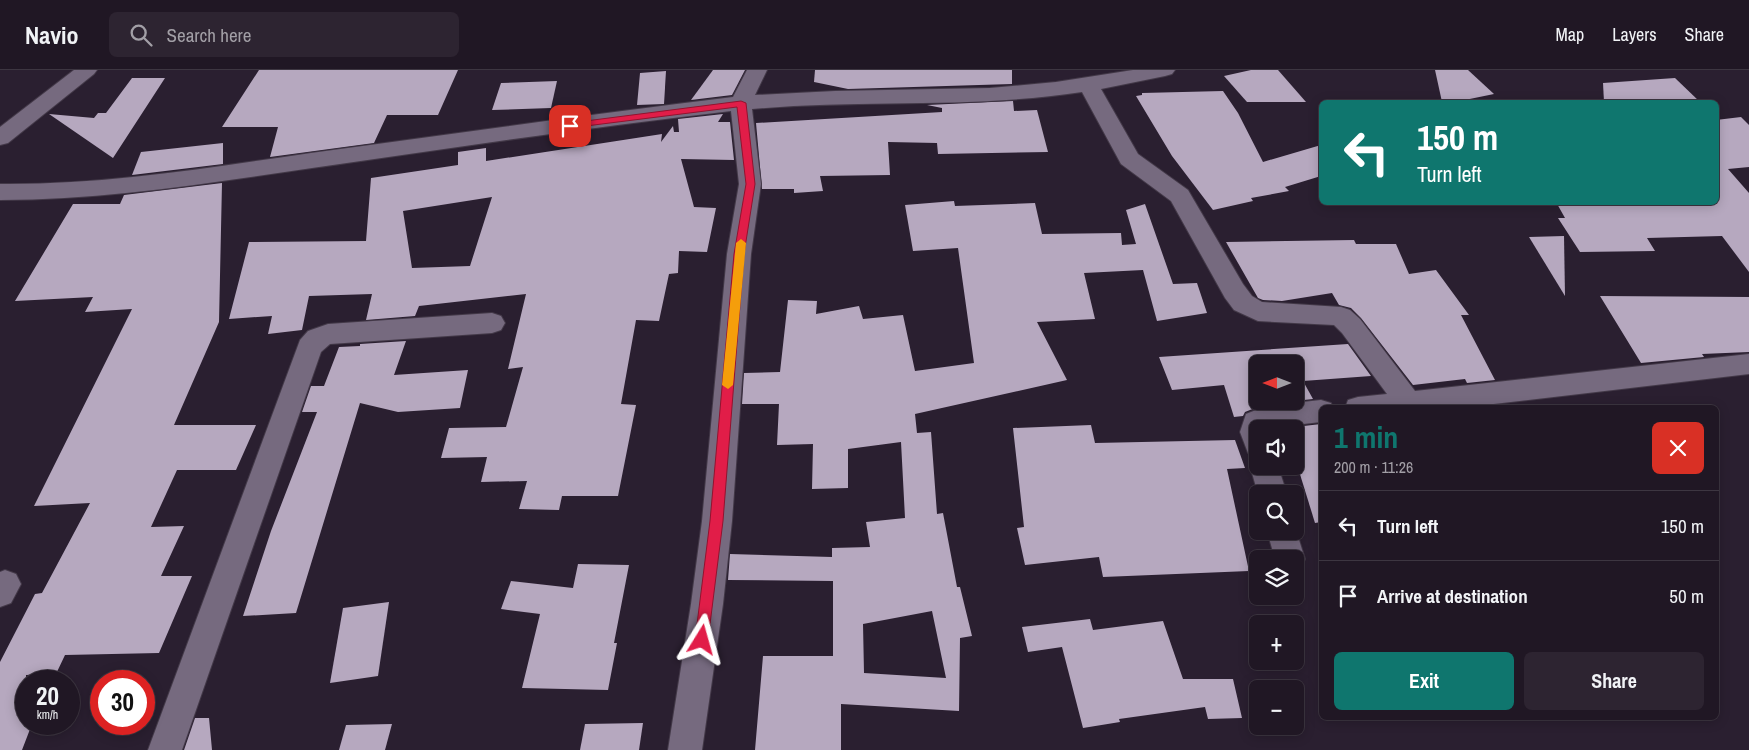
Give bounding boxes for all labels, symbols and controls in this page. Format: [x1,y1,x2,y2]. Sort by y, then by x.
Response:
search box [109,12,459,57]
text: Navio [25,19,79,51]
icon: search [127,21,155,49]
text: Search here [167,22,251,48]
text: Map [1556,22,1584,47]
text: Layers [1612,22,1657,47]
text: Share [1685,22,1724,47]
pin [549,105,591,147]
icon: arrive [556,112,584,140]
text: 150 m [1417,114,1498,161]
icon: left [1334,120,1399,185]
text: Turn left [1417,159,1482,189]
north arrow [1249,355,1304,410]
map controls [1249,355,1304,735]
text: 1 min [1334,417,1398,457]
button: sound [1249,420,1304,475]
button: close [1652,422,1704,474]
text: 200 m · 11:26 [1334,456,1413,478]
button: search [1249,485,1304,540]
icon: left [1334,512,1362,540]
text: Turn left [1377,513,1438,539]
text: 150 m [1661,513,1704,539]
button: layers [1249,550,1304,605]
icon: arrive [1334,582,1362,610]
text: Arrive at destination [1377,583,1528,609]
text: 50 m [1669,583,1704,609]
position arrow [675,613,727,665]
button: + [1249,615,1304,670]
button: Exit [1334,652,1514,710]
button: Share [1524,652,1704,710]
speed limit sign: 30 [90,670,155,735]
text: 20 [36,679,59,713]
button: − [1249,680,1304,735]
text: km/h [37,707,58,723]

